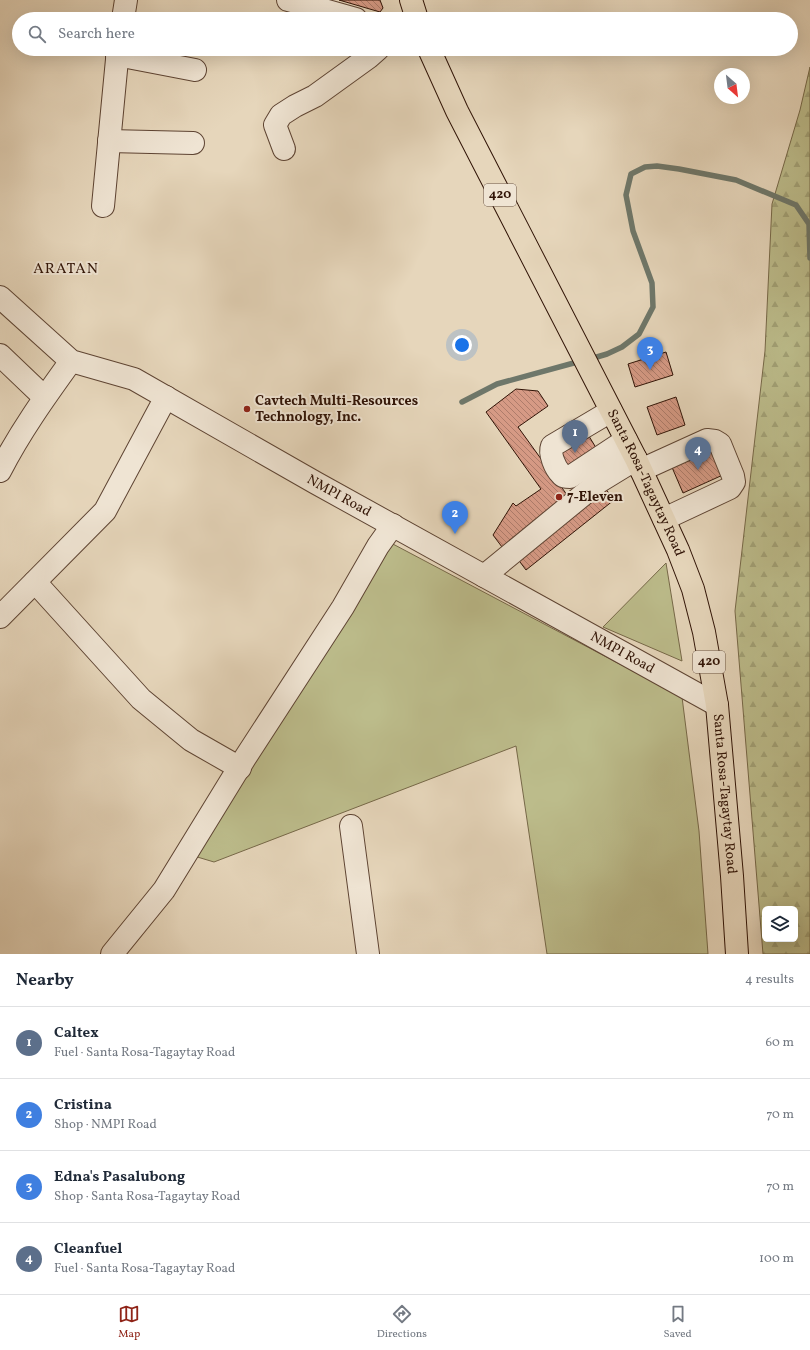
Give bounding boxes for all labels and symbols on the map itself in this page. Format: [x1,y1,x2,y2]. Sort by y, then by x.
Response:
north arrow [714,68,750,104]
road number: 420 [484,184,516,206]
district label: ARATAN [33,259,99,280]
your location [452,335,472,355]
pin: 3 [637,337,663,370]
place label: Cavtech Multi-Resources Technology, Inc. [255,392,418,427]
marker: Cavtech Multi-Resources Technology, Inc. [242,404,252,414]
street label: Santa Rosa-Tagaytay Road [602,406,689,559]
pin: 1 [562,420,588,453]
pin: 4 [685,437,711,470]
street label: NMPI Road [303,470,375,521]
place label: 7-Eleven [567,488,623,507]
marker: 7-Eleven [554,492,564,502]
pin: 2 [442,501,468,534]
street label: NMPI Road [587,627,658,678]
road number: 420 [693,651,725,673]
street label: Santa Rosa-Tagaytay Road [708,713,741,875]

